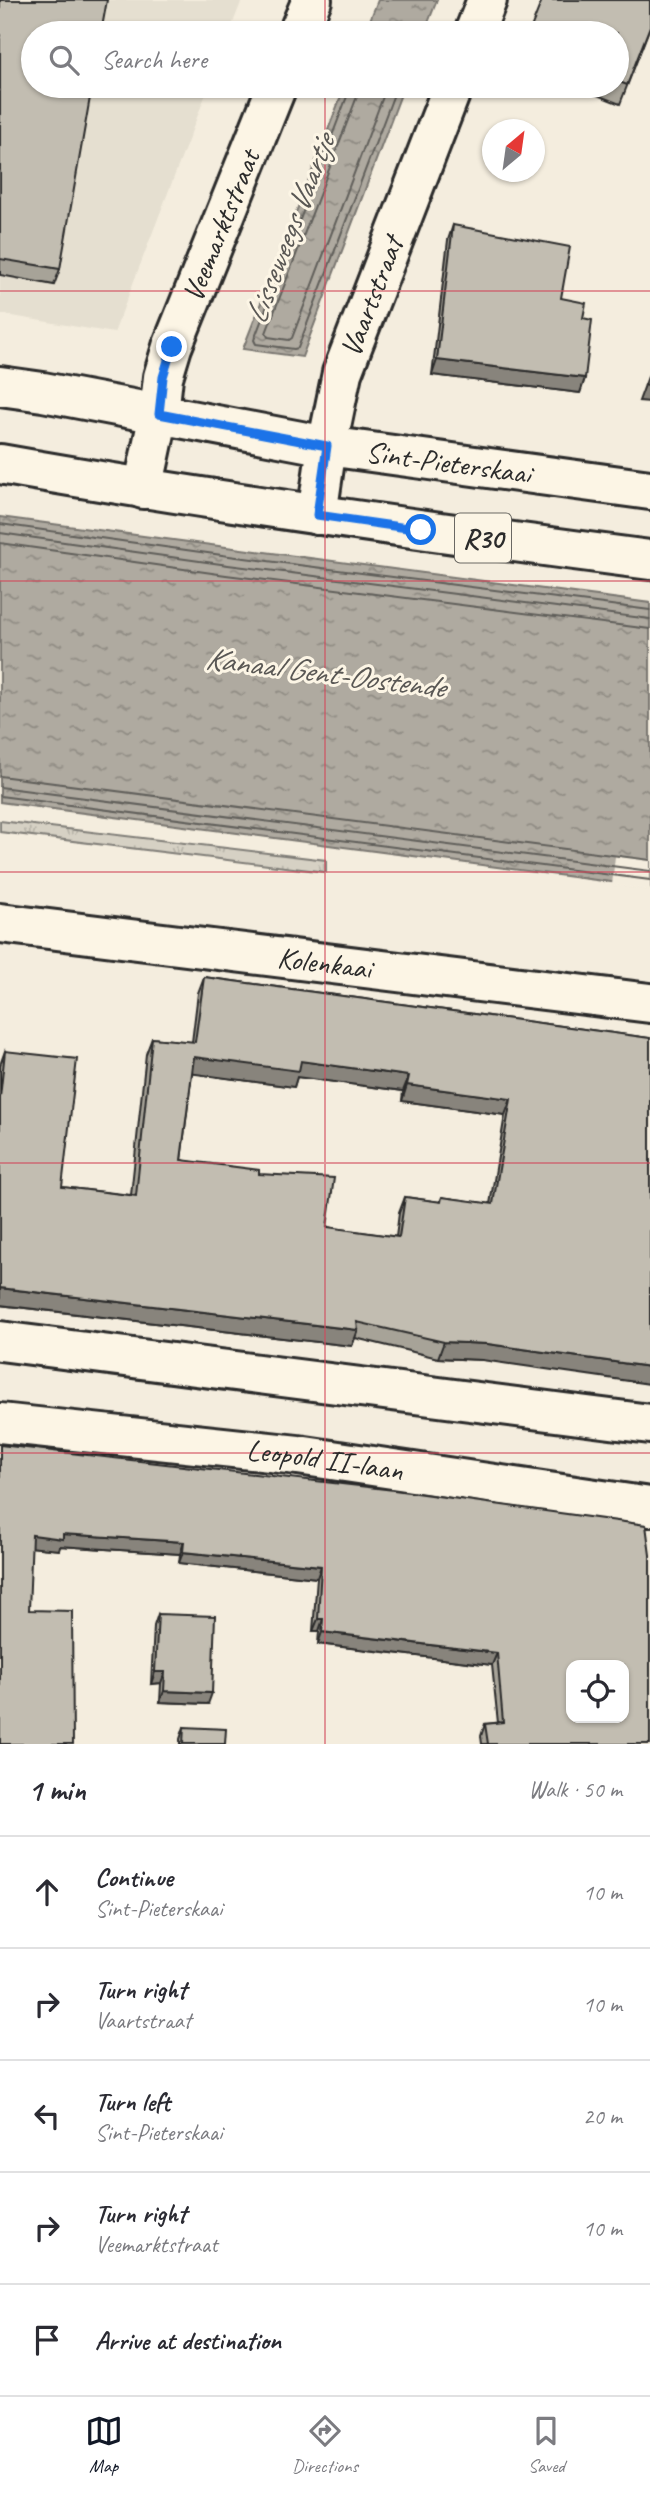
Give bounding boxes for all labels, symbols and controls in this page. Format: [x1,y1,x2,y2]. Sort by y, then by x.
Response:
search box [21,21,629,98]
icon: search [45,41,83,79]
text: Search here [101,43,207,76]
north arrow [482,119,545,182]
water label: Lisseweegs Vaartje [235,125,346,329]
street label: Veemarktstraat [173,141,269,307]
street label: Vaartstraat [331,228,413,362]
route end [156,331,187,362]
street label: Sint-Pieterskaai [364,432,537,493]
route start [405,514,436,545]
road number: R30 [455,514,511,562]
water label: Kanaal Gent-Oostende [203,638,451,708]
street label: Kolenkaai [275,938,377,988]
street label: Leopold II-laan [245,1431,406,1489]
map controls [566,1660,629,1723]
button: locate [566,1660,629,1723]
text: 1 min [28,1771,85,1809]
text: Walk · 50 m [529,1775,622,1804]
text: Continue [95,1861,173,1894]
icon: ahead [28,1873,66,1911]
text: 10 m [583,1878,622,1907]
text: Sint-Pieterskaai [95,1894,222,1923]
text: Turn right [95,1973,186,2006]
icon: right [28,1985,66,2023]
text: 10 m [583,1990,622,2019]
text: Vaartstraat [95,2006,191,2035]
text: Turn left [95,2085,170,2118]
icon: left [28,2097,66,2135]
text: 20 m [583,2102,622,2131]
text: Sint-Pieterskaai [95,2118,222,2147]
text: Turn right [95,2197,186,2230]
icon: right [28,2209,66,2247]
text: 10 m [583,2214,622,2243]
text: Veemarktstraat [95,2230,218,2259]
icon: arrive [28,2321,66,2359]
text: Arrive at destination [95,2324,281,2357]
tab: Map [85,2412,123,2478]
tab: Directions [292,2412,358,2478]
tab: Saved [527,2412,565,2478]

